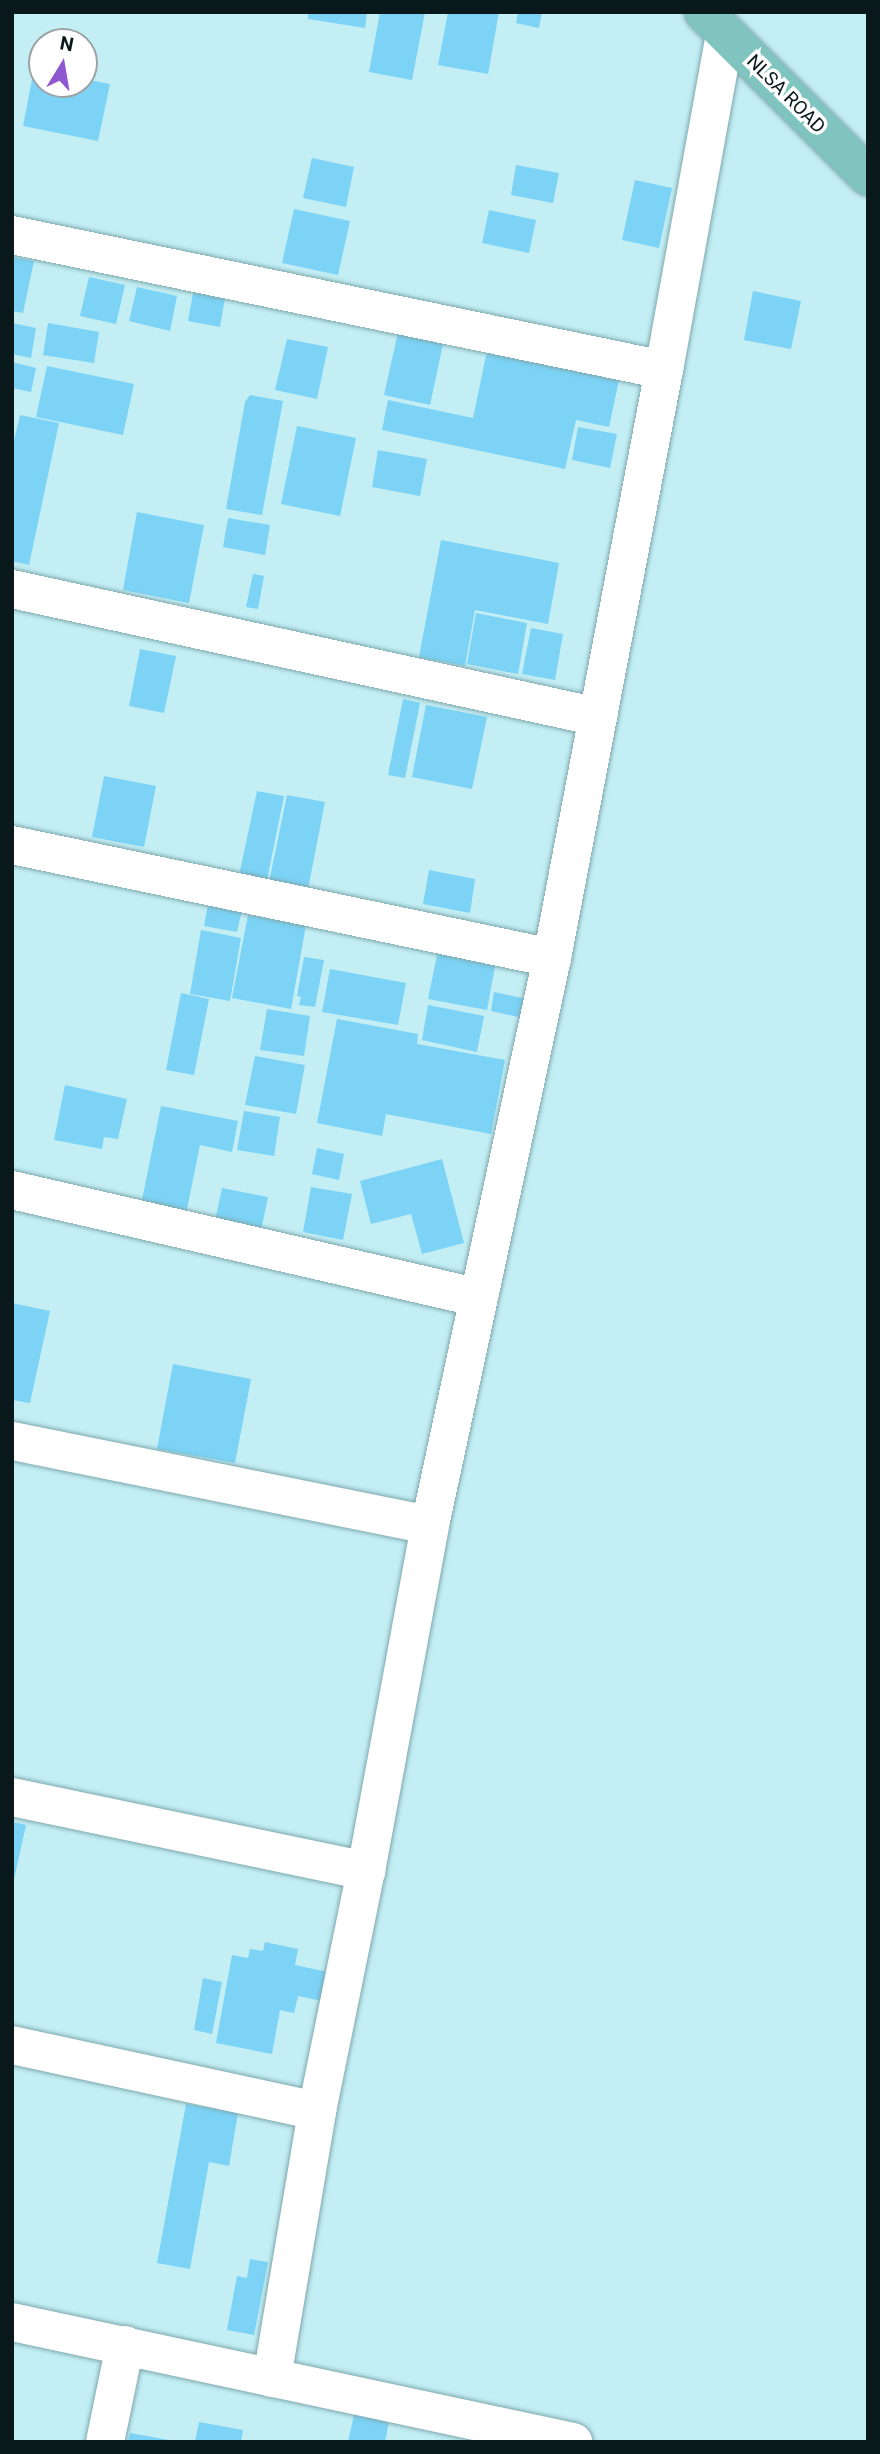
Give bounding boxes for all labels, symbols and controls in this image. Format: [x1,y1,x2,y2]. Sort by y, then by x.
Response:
north arrow [28,28,98,98]
text: N [58,31,75,56]
street label: NLSA ROAD [742,50,830,138]

